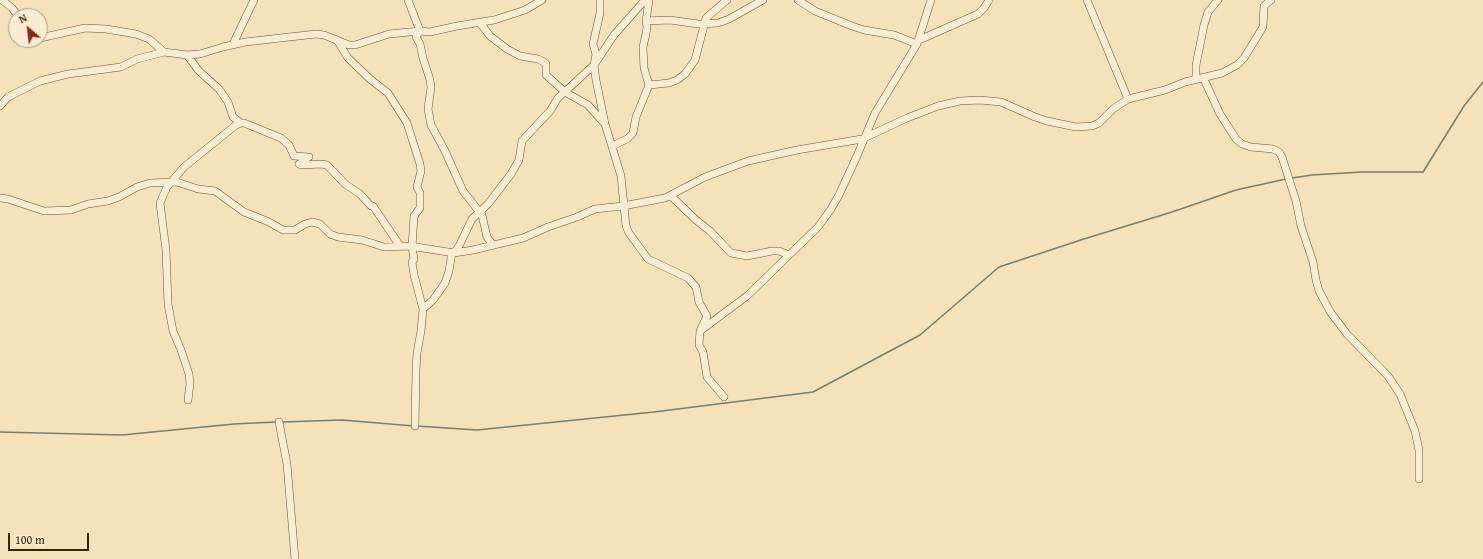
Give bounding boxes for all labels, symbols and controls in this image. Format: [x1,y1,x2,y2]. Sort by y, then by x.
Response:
north arrow [8,8,48,48]
text: N [16,10,30,27]
scale bar [10,525,91,551]
text: 100 m [15,531,45,548]

